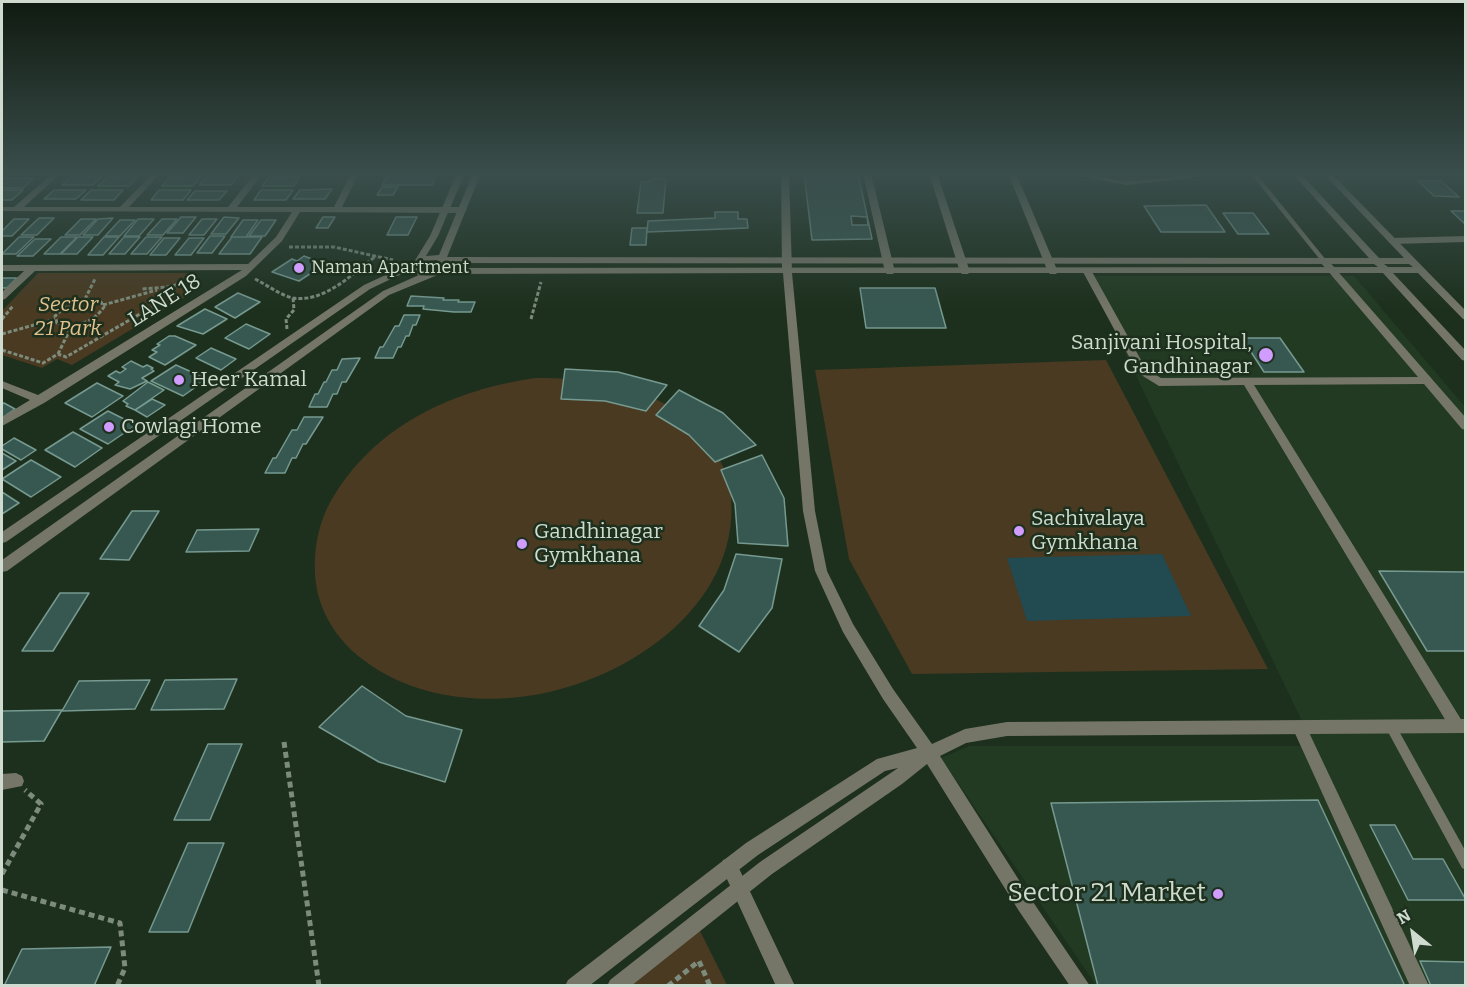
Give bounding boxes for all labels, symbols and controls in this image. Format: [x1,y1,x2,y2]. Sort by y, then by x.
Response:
place label: Naman Apartment [311,257,469,279]
marker: Naman Apartment [292,261,306,275]
street label: LANE 18 [124,269,206,333]
park label: Sector 21 Park [34,292,102,342]
place label: Sanjivani Hospital, Gandhinagar [1071,330,1252,380]
marker: Sanjivani Hospital, Gandhinagar [1257,346,1275,364]
place label: Heer Kamal [191,367,307,393]
marker: Heer Kamal [172,373,186,387]
place label: Cowlagi Home [121,414,261,440]
marker: Cowlagi Home [102,420,116,434]
place label: Sachivalaya Gymkhana [1031,506,1145,556]
place label: Gandhinagar Gymkhana [534,519,663,569]
marker: Sachivalaya Gymkhana [1012,524,1026,538]
marker: Gandhinagar Gymkhana [515,537,529,551]
place label: Sector 21 Market [1007,878,1206,910]
marker: Sector 21 Market [1211,887,1225,901]
north arrow [1383,903,1443,963]
text: N [1394,906,1414,928]

